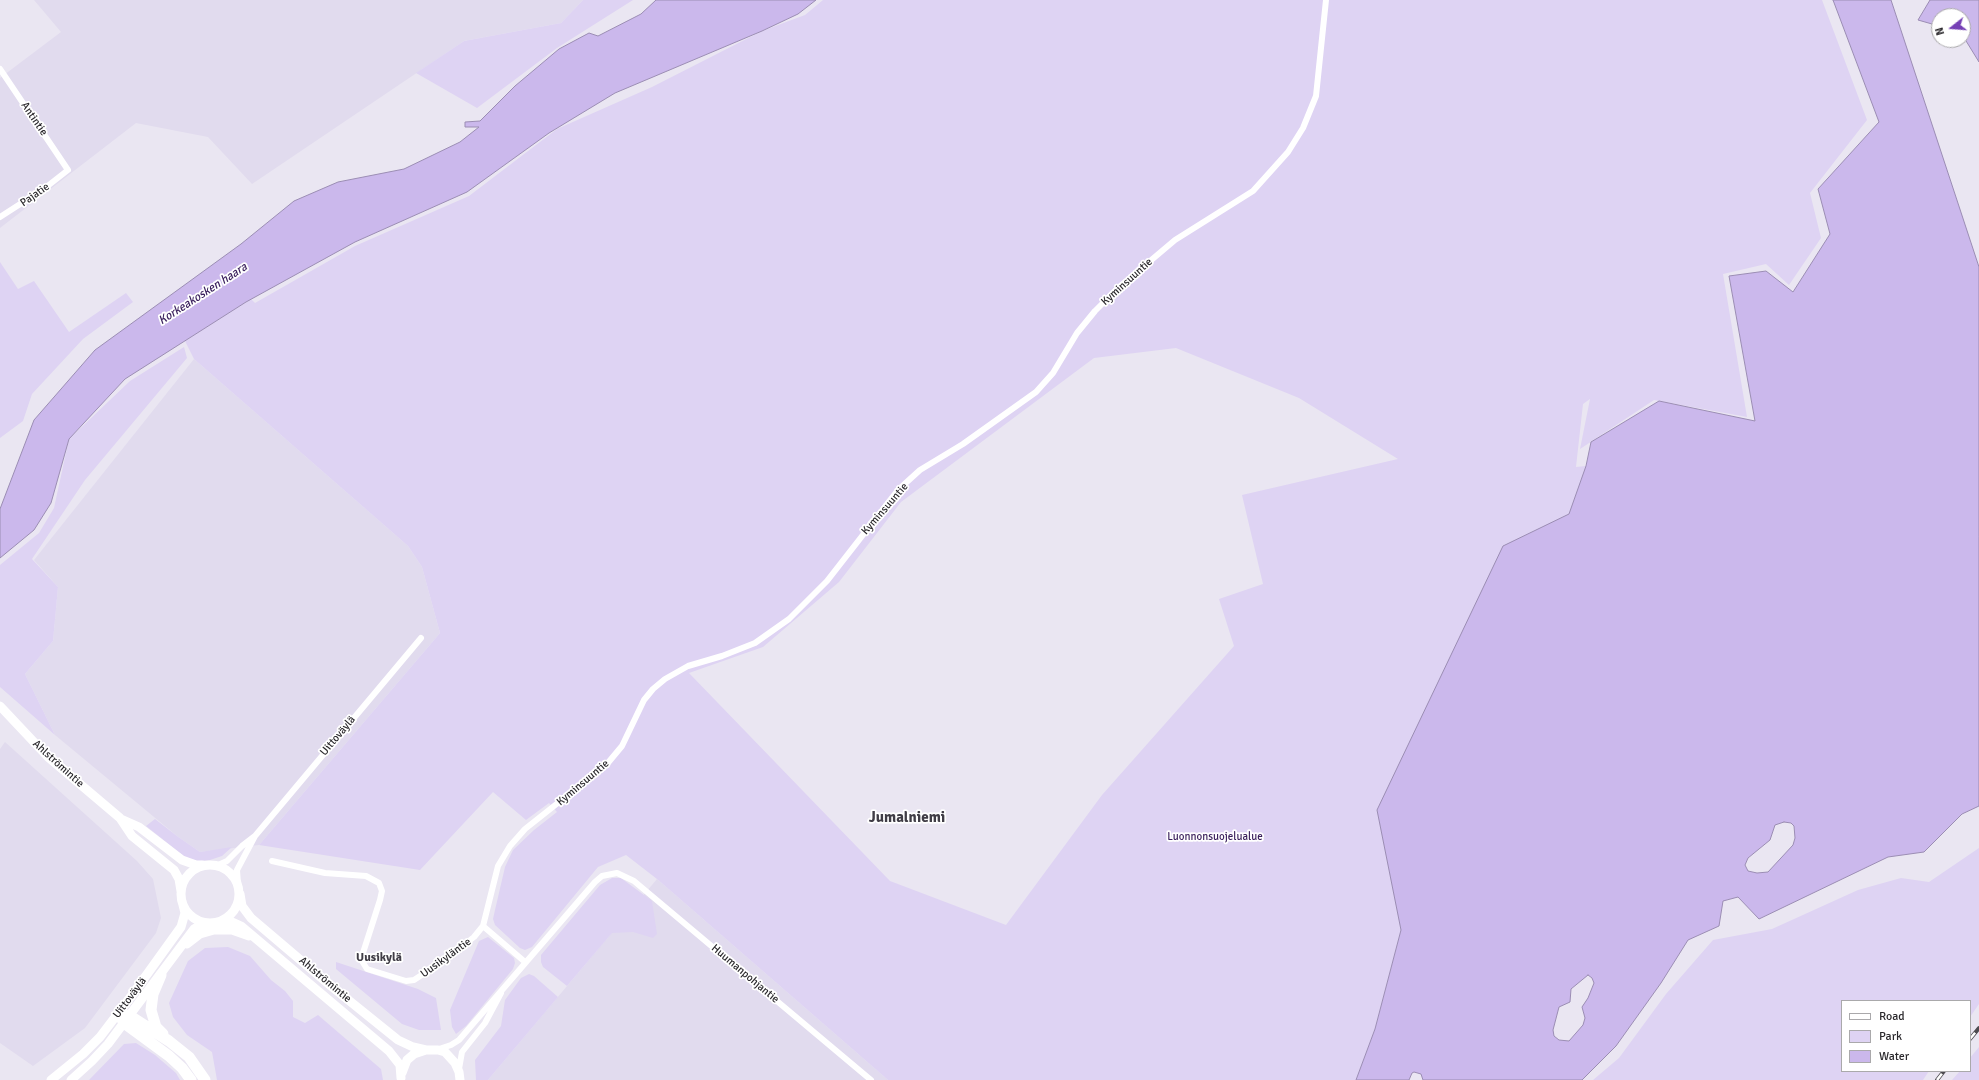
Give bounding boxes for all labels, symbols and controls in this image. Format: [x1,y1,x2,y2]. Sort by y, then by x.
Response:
north arrow [1931,8,1971,48]
text: N [1933,26,1947,37]
street label: Antintie [18,100,50,138]
street label: Pajatie [18,180,52,210]
street label: Kyminsuuntie [1099,256,1155,308]
water label: Korkeakosken haara [156,260,250,328]
street label: Kyminsuuntie [859,480,911,538]
street label: Uittoväylä [318,713,358,759]
street label: Ahlströmintie [30,738,86,790]
street label: Kyminsuuntie [554,757,612,809]
district label: Jumalniemi [869,809,945,827]
park label: Luonnonsuojelualue [1167,830,1263,844]
street label: Uusikyläntie [418,935,474,981]
street label: Huumanpohjantie [708,942,782,1006]
district label: Uusikylä [356,951,402,965]
street label: Ahlströmintie [296,954,354,1006]
street label: Uittoväylä [110,975,150,1021]
legend [1841,1000,1971,1072]
text: Road [1879,1009,1905,1024]
text: Park [1879,1029,1902,1044]
text: Water [1879,1049,1909,1064]

